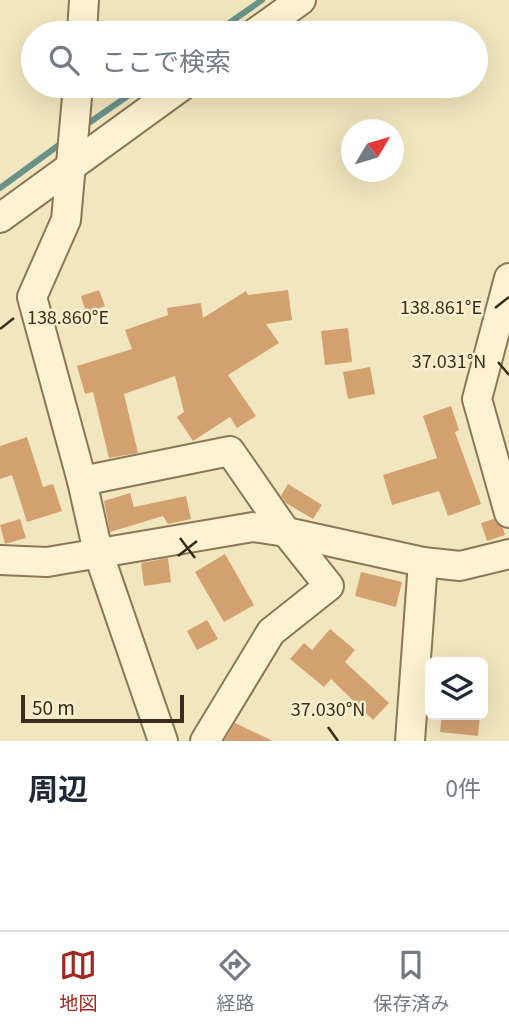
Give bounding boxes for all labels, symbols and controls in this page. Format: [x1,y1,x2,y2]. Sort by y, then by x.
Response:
search box [21,21,488,98]
icon: search [45,41,83,79]
text: ここで検索 [101,41,231,78]
north arrow [341,119,404,182]
text: 138.861°E [400,293,482,319]
text: 138.860°E [27,303,109,329]
text: 37.031°N [412,347,486,373]
map controls [425,657,488,720]
button: layers [425,657,488,720]
scale bar [21,692,184,724]
text: 50 m [32,693,75,720]
text: 37.030°N [291,695,365,721]
text: 周辺 [28,765,88,809]
text: 0件 [445,770,481,804]
tab: 地図 [59,946,98,1015]
tab: 経路 [216,946,255,1015]
tab: 保存済み [373,946,450,1015]

